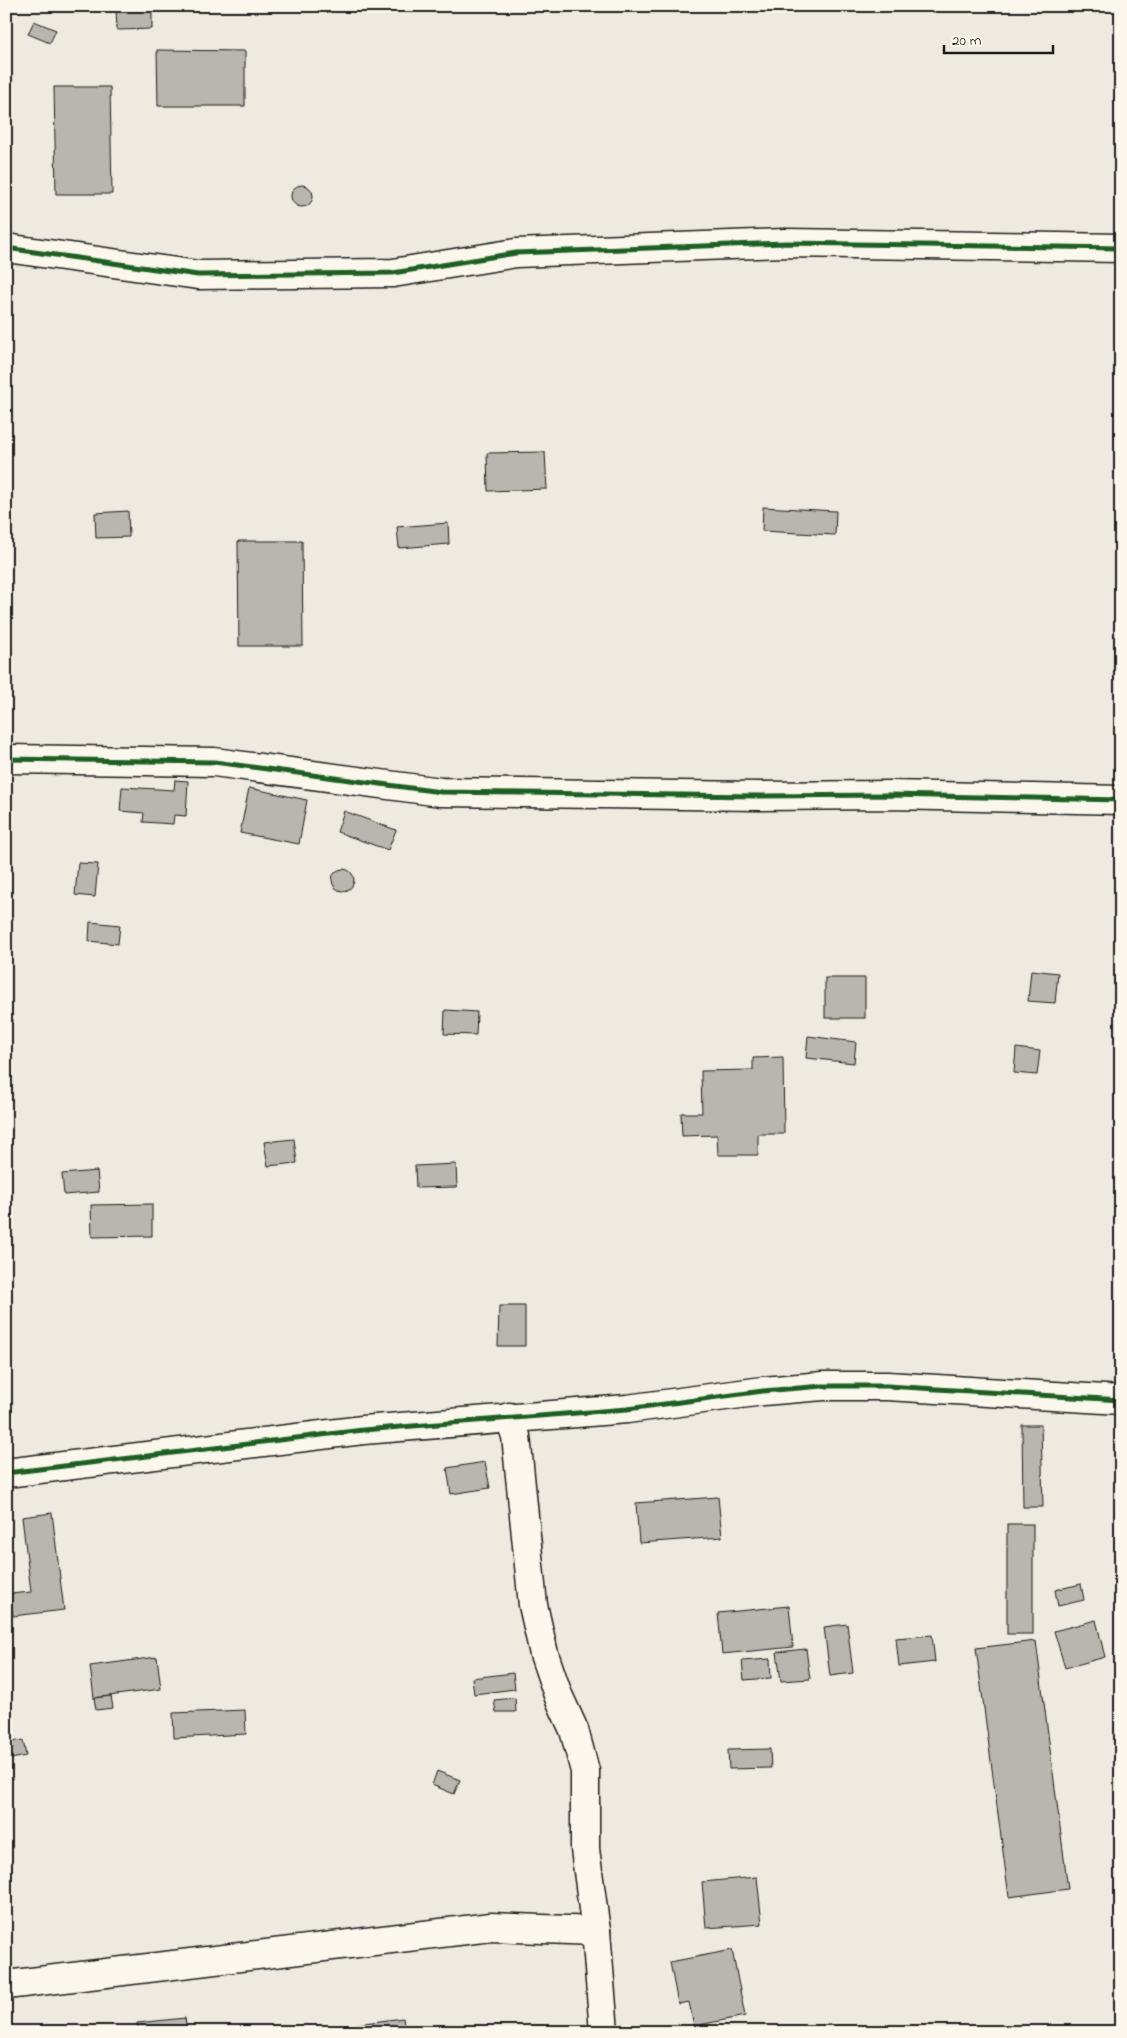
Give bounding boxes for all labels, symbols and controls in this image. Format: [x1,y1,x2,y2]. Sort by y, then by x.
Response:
scale bar [944,22,1053,54]
text: 20 m [952,30,982,52]

